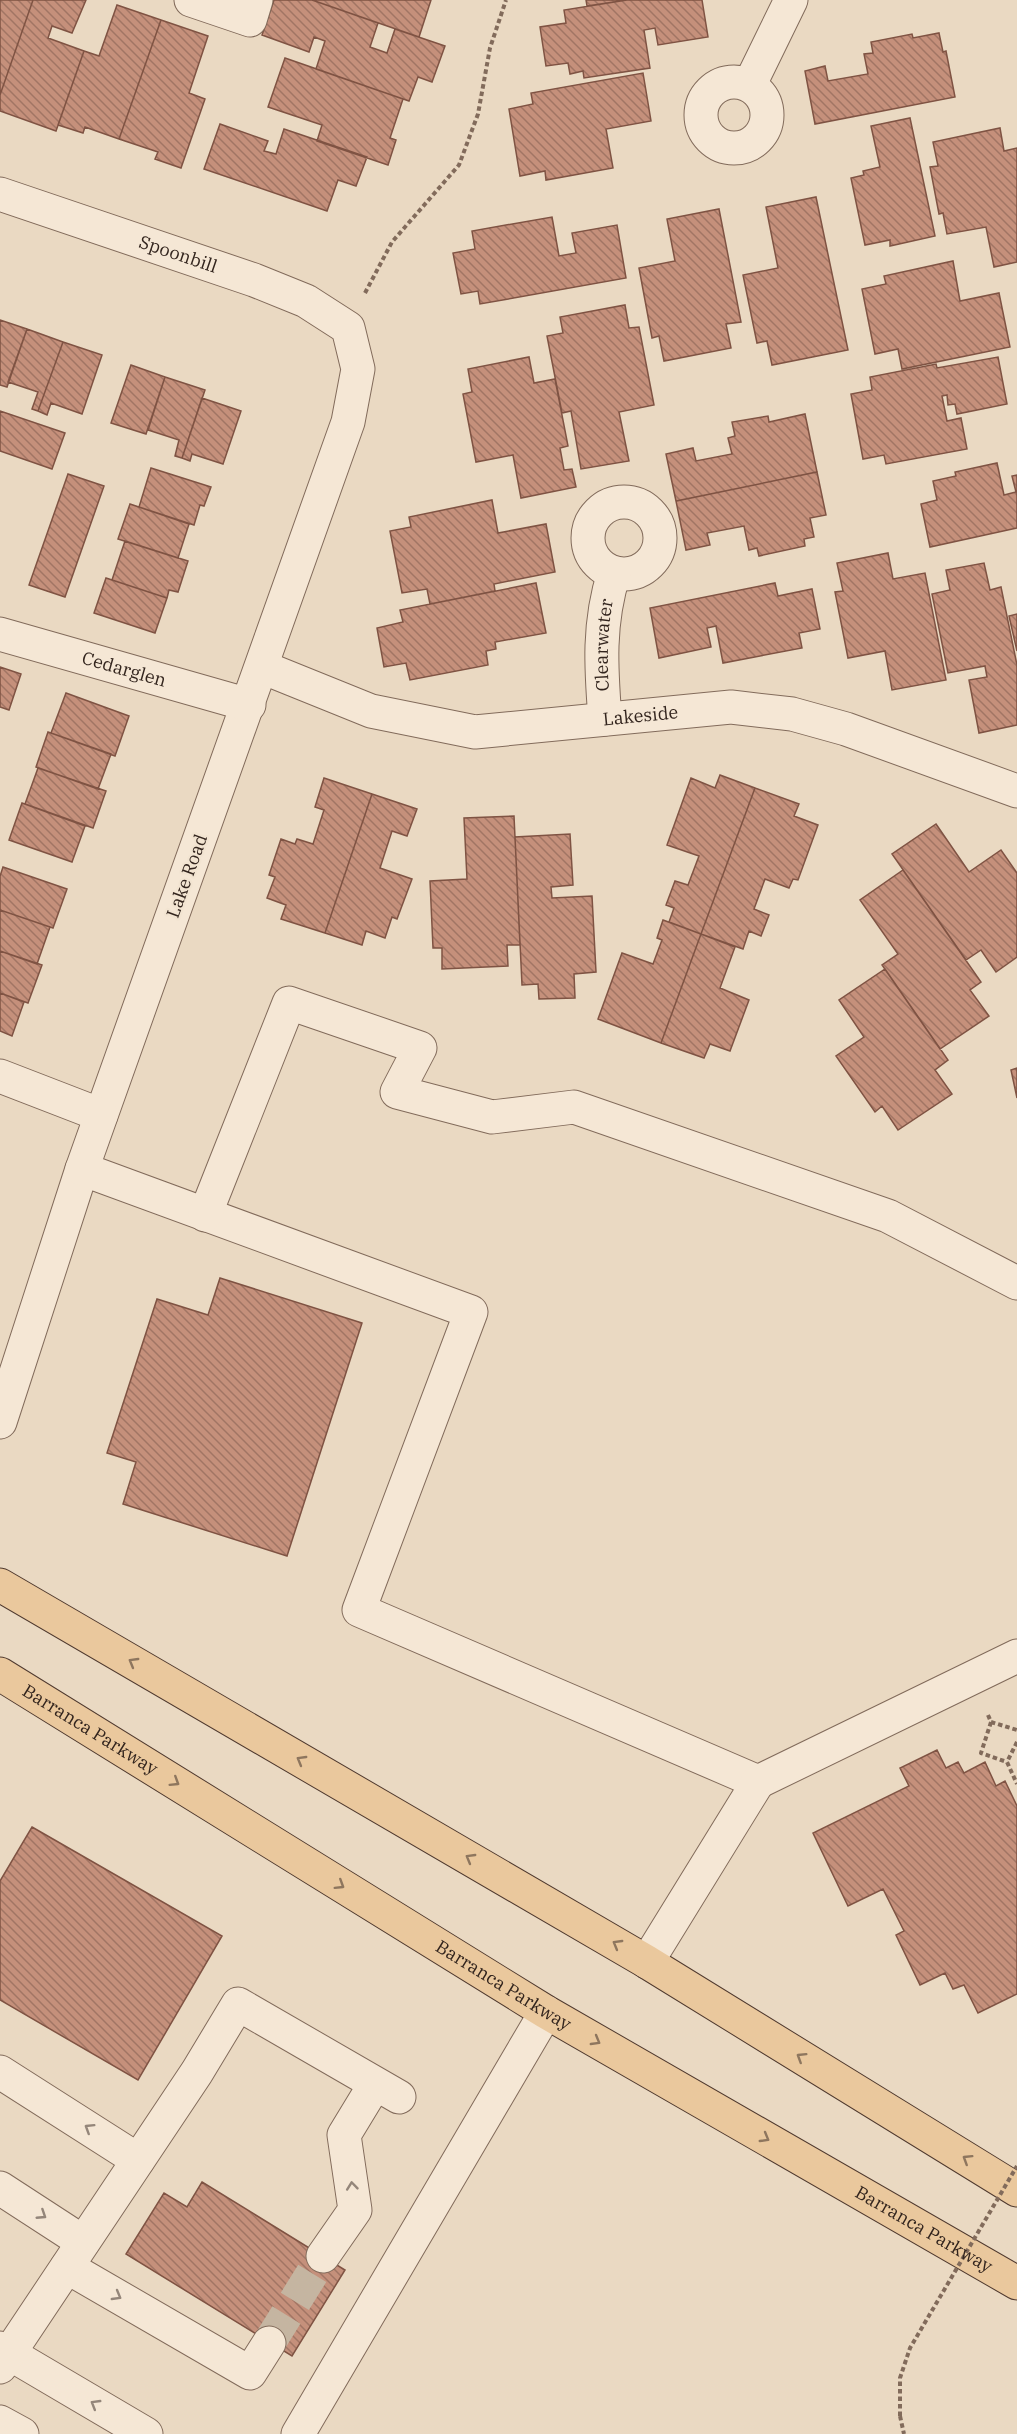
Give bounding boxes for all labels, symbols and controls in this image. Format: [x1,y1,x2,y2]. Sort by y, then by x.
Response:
street label: Spoonbill [136,230,220,278]
street label: Clearwater [590,597,618,692]
street label: Cedarglen [79,646,169,692]
street label: Lakeside [602,700,679,730]
street label: Lake Road [161,831,212,921]
one-way arrow [129,1658,139,1669]
street label: Barranca Parkway [18,1679,163,1780]
one-way arrow [297,1756,307,1767]
one-way arrow [168,1775,179,1786]
one-way arrow [466,1854,476,1865]
one-way arrow [334,1877,344,1889]
street label: Barranca Parkway [432,1935,576,2035]
one-way arrow [613,1940,623,1951]
one-way arrow [590,2034,600,2046]
one-way arrow [797,2052,807,2064]
one-way arrow [85,2124,95,2136]
one-way arrow [759,2131,769,2143]
one-way arrow [963,2154,973,2166]
street label: Barranca Parkway [851,2180,997,2278]
one-way arrow [346,2182,359,2191]
one-way arrow [35,2208,46,2219]
one-way arrow [111,2289,121,2300]
one-way arrow [91,2400,101,2411]

